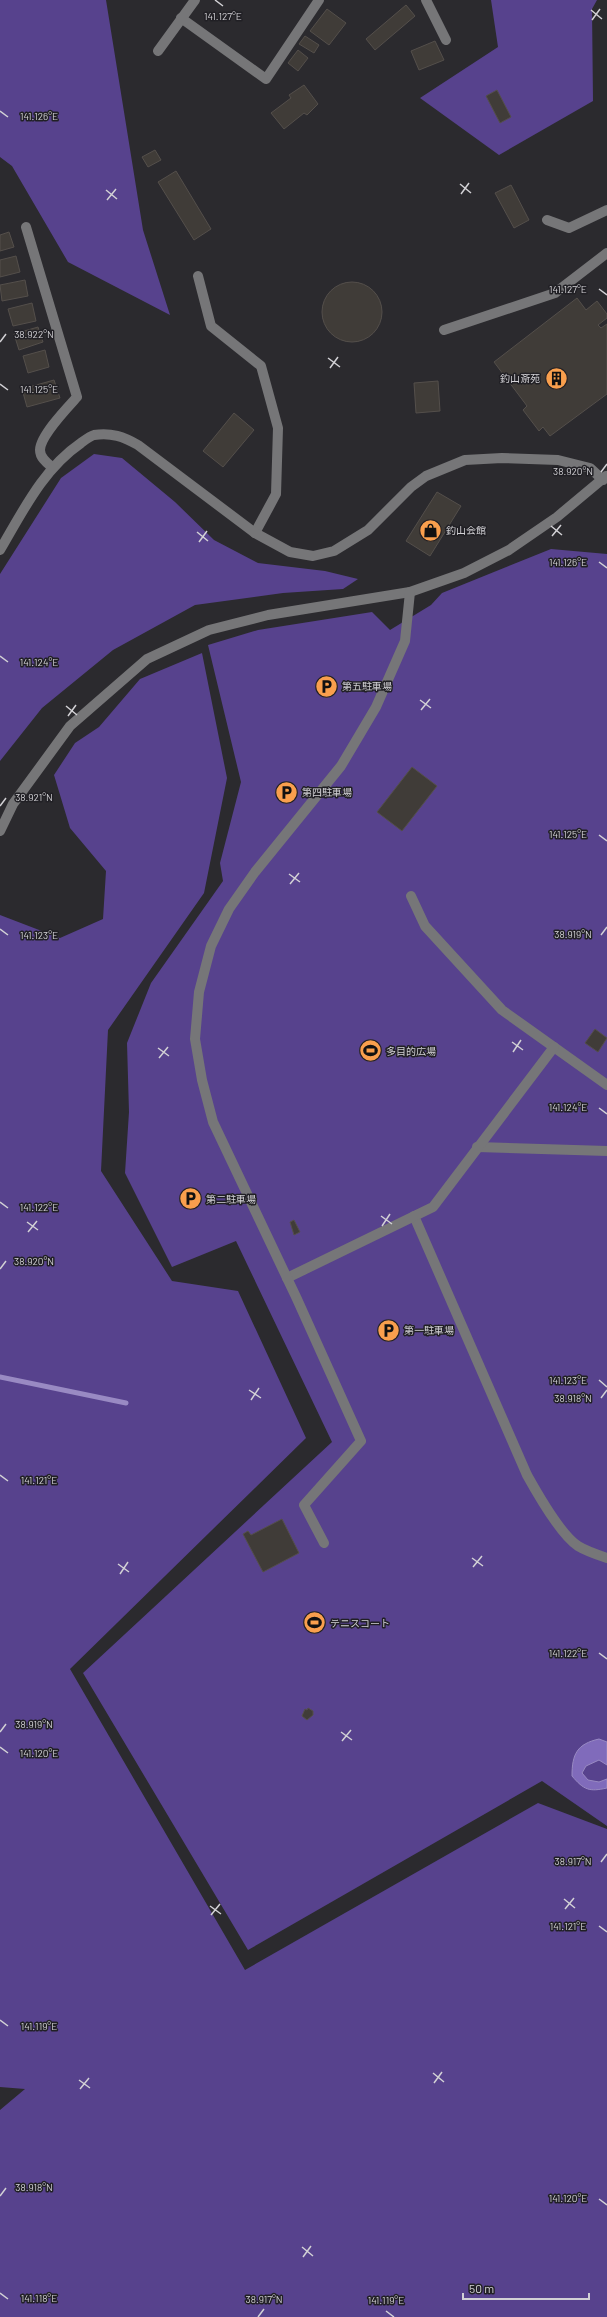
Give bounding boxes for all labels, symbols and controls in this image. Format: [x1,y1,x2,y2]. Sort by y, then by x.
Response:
text: 141.127°E [204,10,242,22]
text: 141.126°E [20,110,58,122]
text: 141.127°E [549,283,587,295]
text: 38.922°N [14,328,54,340]
building icon: 釣山斎苑 [543,365,569,391]
place label: 釣山斎苑 [500,372,540,384]
text: 141.125°E [20,383,58,395]
text: 38.920°N [553,465,593,477]
shop icon: 釣山会館 [417,517,443,543]
place label: 釣山会館 [446,524,486,536]
text: 141.126°E [549,556,587,568]
text: 141.124°E [20,656,58,668]
parking icon: 第五駐車場 [314,673,340,699]
place label: 第五駐車場 [342,680,392,692]
parking icon: 第四駐車場 [273,779,299,805]
place label: 第四駐車場 [302,786,352,798]
text: 38.921°N [15,791,53,803]
text: 141.125°E [549,828,587,840]
text: 38.919°N [554,928,592,940]
text: 141.123°E [20,929,58,941]
sports icon: 多目的広場 [357,1038,383,1064]
place label: 多目的広場 [386,1045,436,1057]
text: 141.124°E [549,1101,587,1113]
parking icon: 第二駐車場 [178,1186,204,1212]
place label: 第二駐車場 [206,1193,256,1205]
text: 141.122°E [20,1201,58,1213]
text: 38.920°N [14,1255,54,1267]
parking icon: 第一駐車場 [375,1317,401,1343]
place label: 第一駐車場 [404,1324,454,1336]
text: 141.123°E [549,1374,587,1386]
text: 38.918°N [554,1392,592,1404]
text: 141.121°E [21,1474,57,1486]
sports icon: テニスコート [302,1610,328,1636]
place label: テニスコート [330,1617,390,1629]
text: 141.122°E [549,1647,587,1659]
text: 38.919°N [15,1718,53,1730]
text: 141.120°E [20,1747,58,1759]
text: 38.917°N [555,1855,591,1867]
text: 141.121°E [550,1920,586,1932]
text: 141.119°E [21,2020,57,2032]
text: 38.918°N [15,2181,53,2193]
text: 141.120°E [549,2192,587,2204]
scale bar [463,2275,589,2301]
text: 50 m [469,2281,494,2295]
text: 141.118°E [21,2292,57,2304]
text: 38.917°N [246,2293,282,2305]
text: 141.119°E [368,2294,404,2306]

